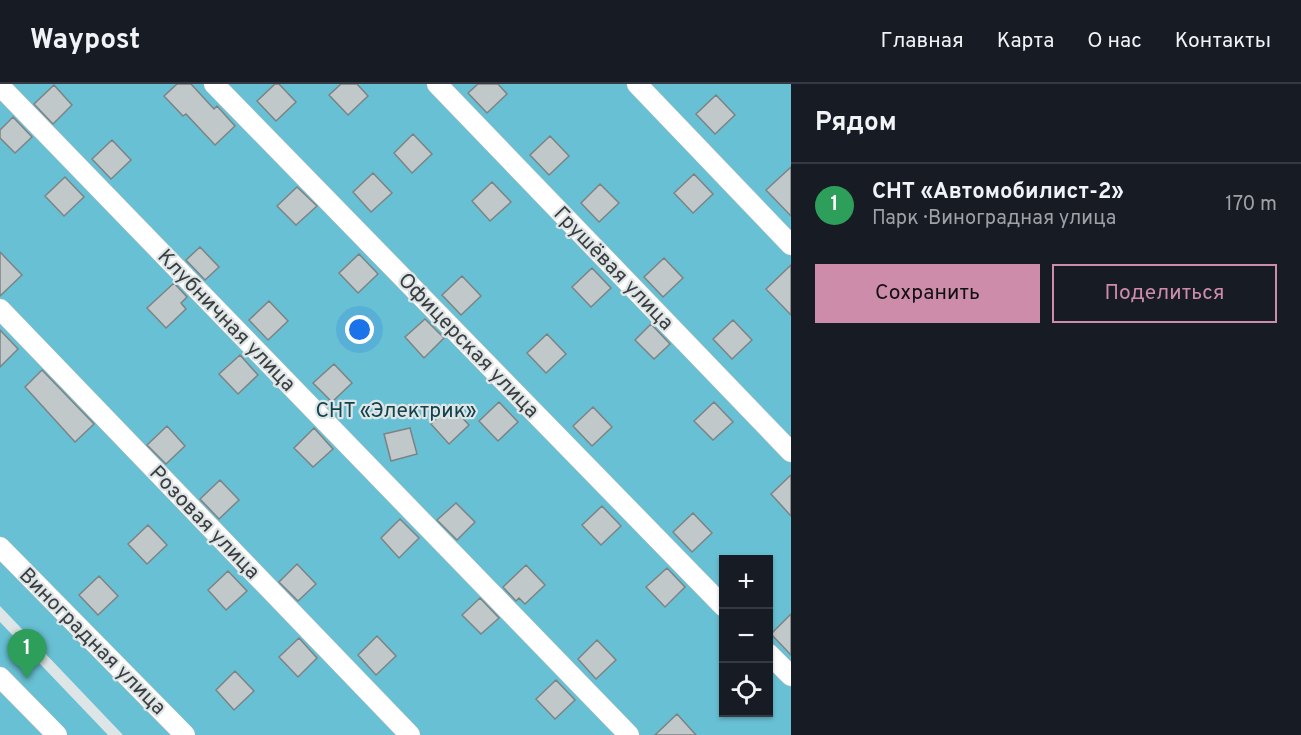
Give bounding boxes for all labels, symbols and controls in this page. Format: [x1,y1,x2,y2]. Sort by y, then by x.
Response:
text: Waypost [30,23,140,59]
text: Главная [880,28,964,55]
text: Карта [997,28,1054,55]
text: О нас [1087,28,1142,55]
text: Контакты [1175,28,1271,55]
text: Рядом [815,107,897,140]
text: СНТ «Автомобилист-2» [872,179,1124,206]
text: 1 [831,192,839,218]
text: 170 m [1225,192,1277,218]
street label: Грушёвая улица [547,201,679,337]
text: Парк · Виноградная улица [872,206,1116,232]
street label: Клубничная улица [151,244,301,398]
button: Сохранить [815,264,1040,323]
button: Поделиться [1052,264,1277,323]
street label: Офицерская улица [391,267,544,425]
your location [345,315,374,344]
park label: СНТ «Электрик» [315,398,477,425]
street label: Розовая улица [143,460,265,586]
map controls [719,555,773,717]
button: + [719,555,773,609]
street label: Виноградная улица [13,563,171,721]
button: − [719,609,773,663]
pin: 1 [8,630,46,679]
button: locate [719,663,773,717]

